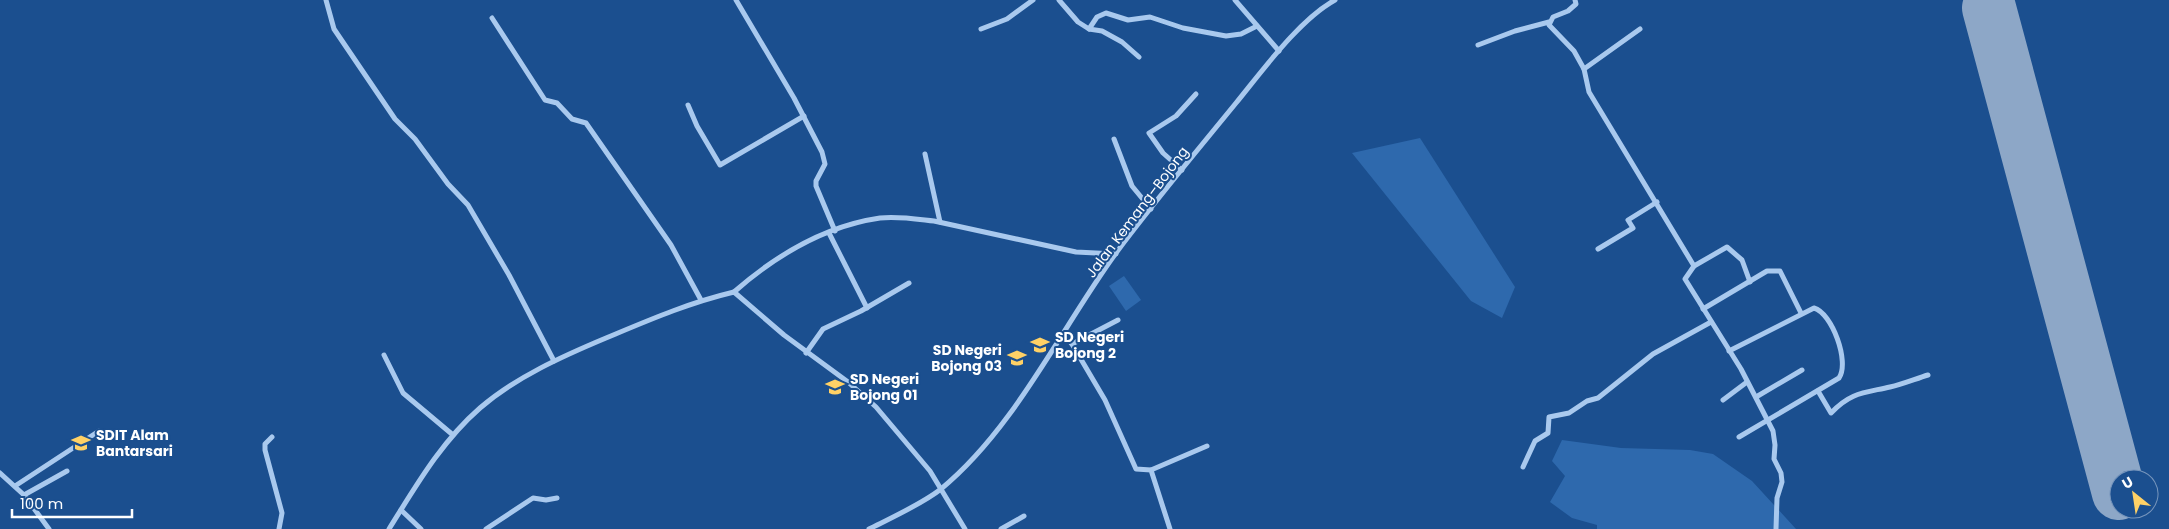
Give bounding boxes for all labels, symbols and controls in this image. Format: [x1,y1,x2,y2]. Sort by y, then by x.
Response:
street label: Jalan Kemang–Bojong [1081,142,1193,282]
place label: SD Negeri Bojong 2 [1055,327,1124,363]
school or university icon: SD Negeri Bojong 2 [1029,334,1051,356]
place label: SD Negeri Bojong 03 [931,340,1002,376]
school or university icon: SD Negeri Bojong 03 [1006,347,1028,369]
place label: SD Negeri Bojong 01 [850,369,919,405]
school or university icon: SD Negeri Bojong 01 [824,376,846,398]
place label: SDIT Alam Bantarsari [96,425,173,461]
school or university icon: SDIT Alam Bantarsari [70,432,92,454]
north arrow [2109,469,2159,519]
text: U [2118,472,2137,494]
scale bar [12,486,132,518]
text: 100 m [20,493,63,514]

